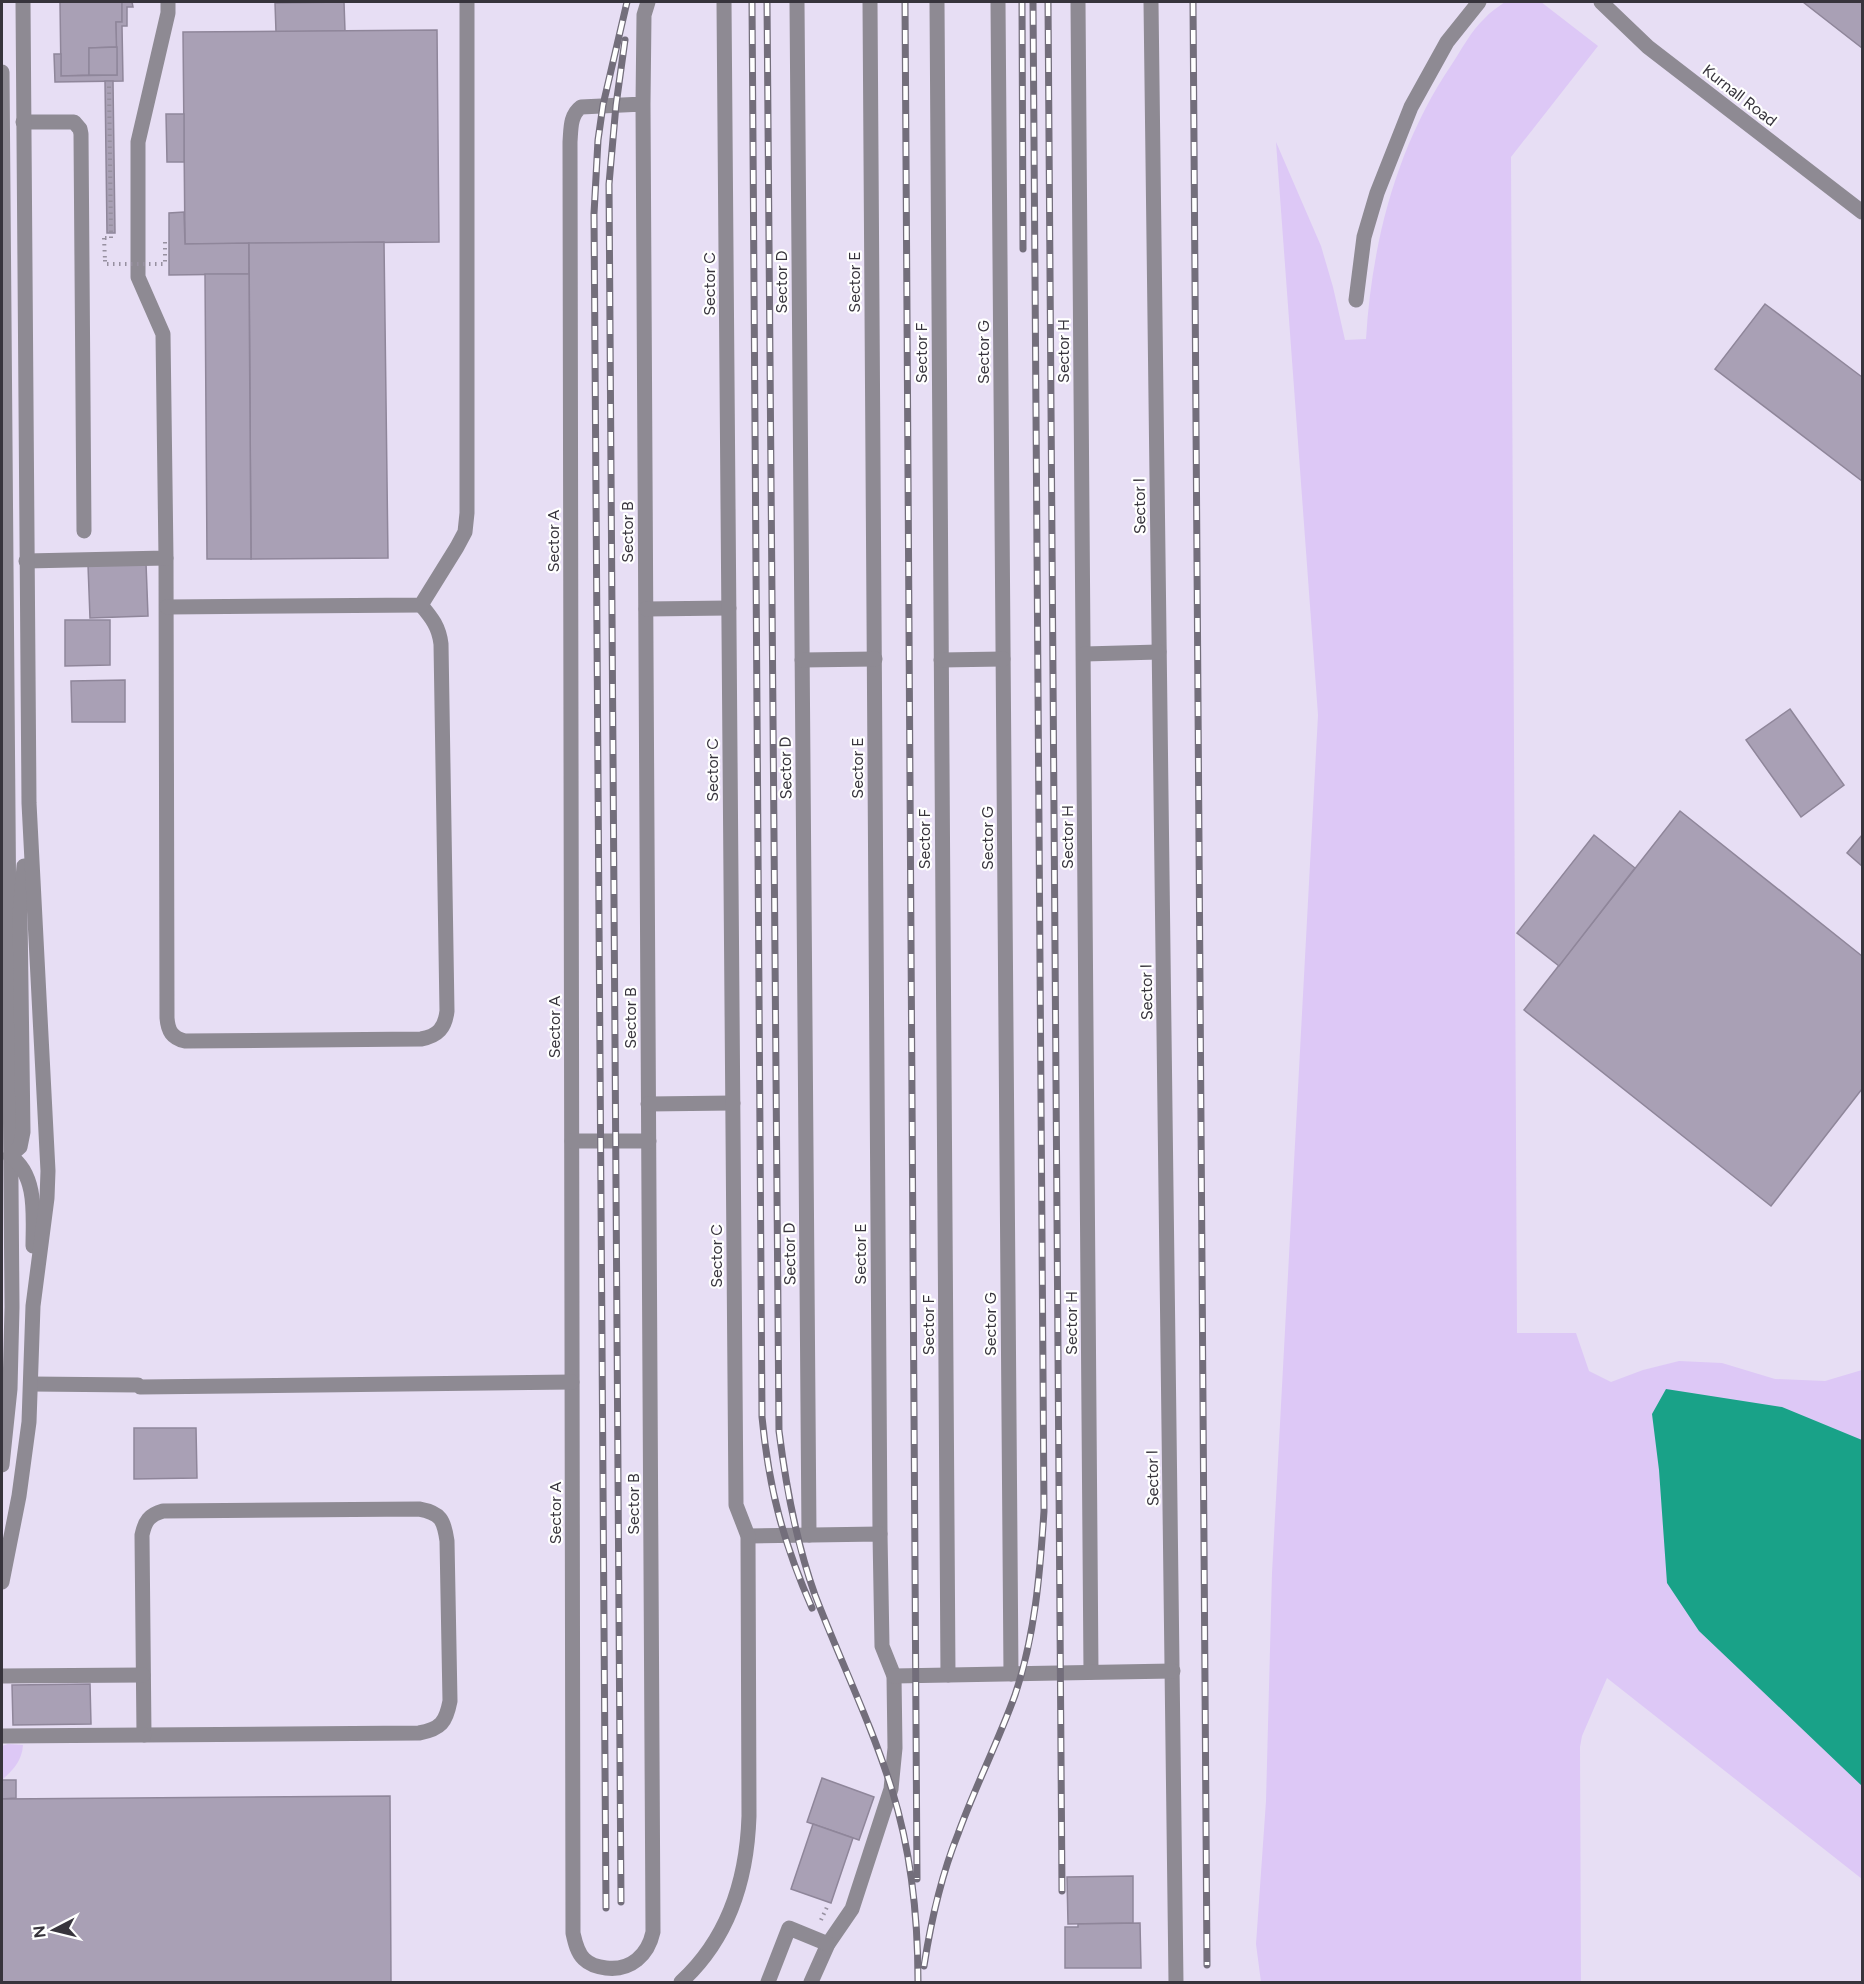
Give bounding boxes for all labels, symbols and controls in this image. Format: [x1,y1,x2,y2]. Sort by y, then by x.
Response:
street label: Kurnall Road [1699,61,1781,130]
street label: Sector D [772,251,791,313]
street label: Sector E [845,251,864,313]
street label: Sector C [700,252,719,316]
street label: Sector H [1054,319,1073,383]
street label: Sector G [974,320,993,384]
street label: Sector F [912,322,931,383]
street label: Sector I [1130,478,1149,534]
street label: Sector B [618,501,637,563]
street label: Sector A [544,509,563,572]
street label: Sector D [775,736,796,800]
street label: Sector E [848,737,867,799]
street label: Sector C [703,738,722,802]
street label: Sector H [1058,805,1077,869]
street label: Sector G [978,806,997,870]
street label: Sector F [915,808,934,869]
street label: Sector I [1137,964,1156,1020]
street label: Sector B [621,987,640,1049]
street label: Sector A [545,995,564,1058]
street label: Sector D [779,1222,800,1286]
street label: Sector E [851,1223,870,1285]
street label: Sector C [707,1224,726,1288]
street label: Sector H [1062,1291,1081,1355]
street label: Sector G [981,1292,1000,1356]
street label: Sector F [919,1294,938,1355]
street label: Sector I [1143,1450,1162,1506]
street label: Sector B [624,1473,643,1535]
street label: Sector A [546,1481,565,1544]
north arrow [24,1900,84,1960]
text: N [29,1924,50,1939]

